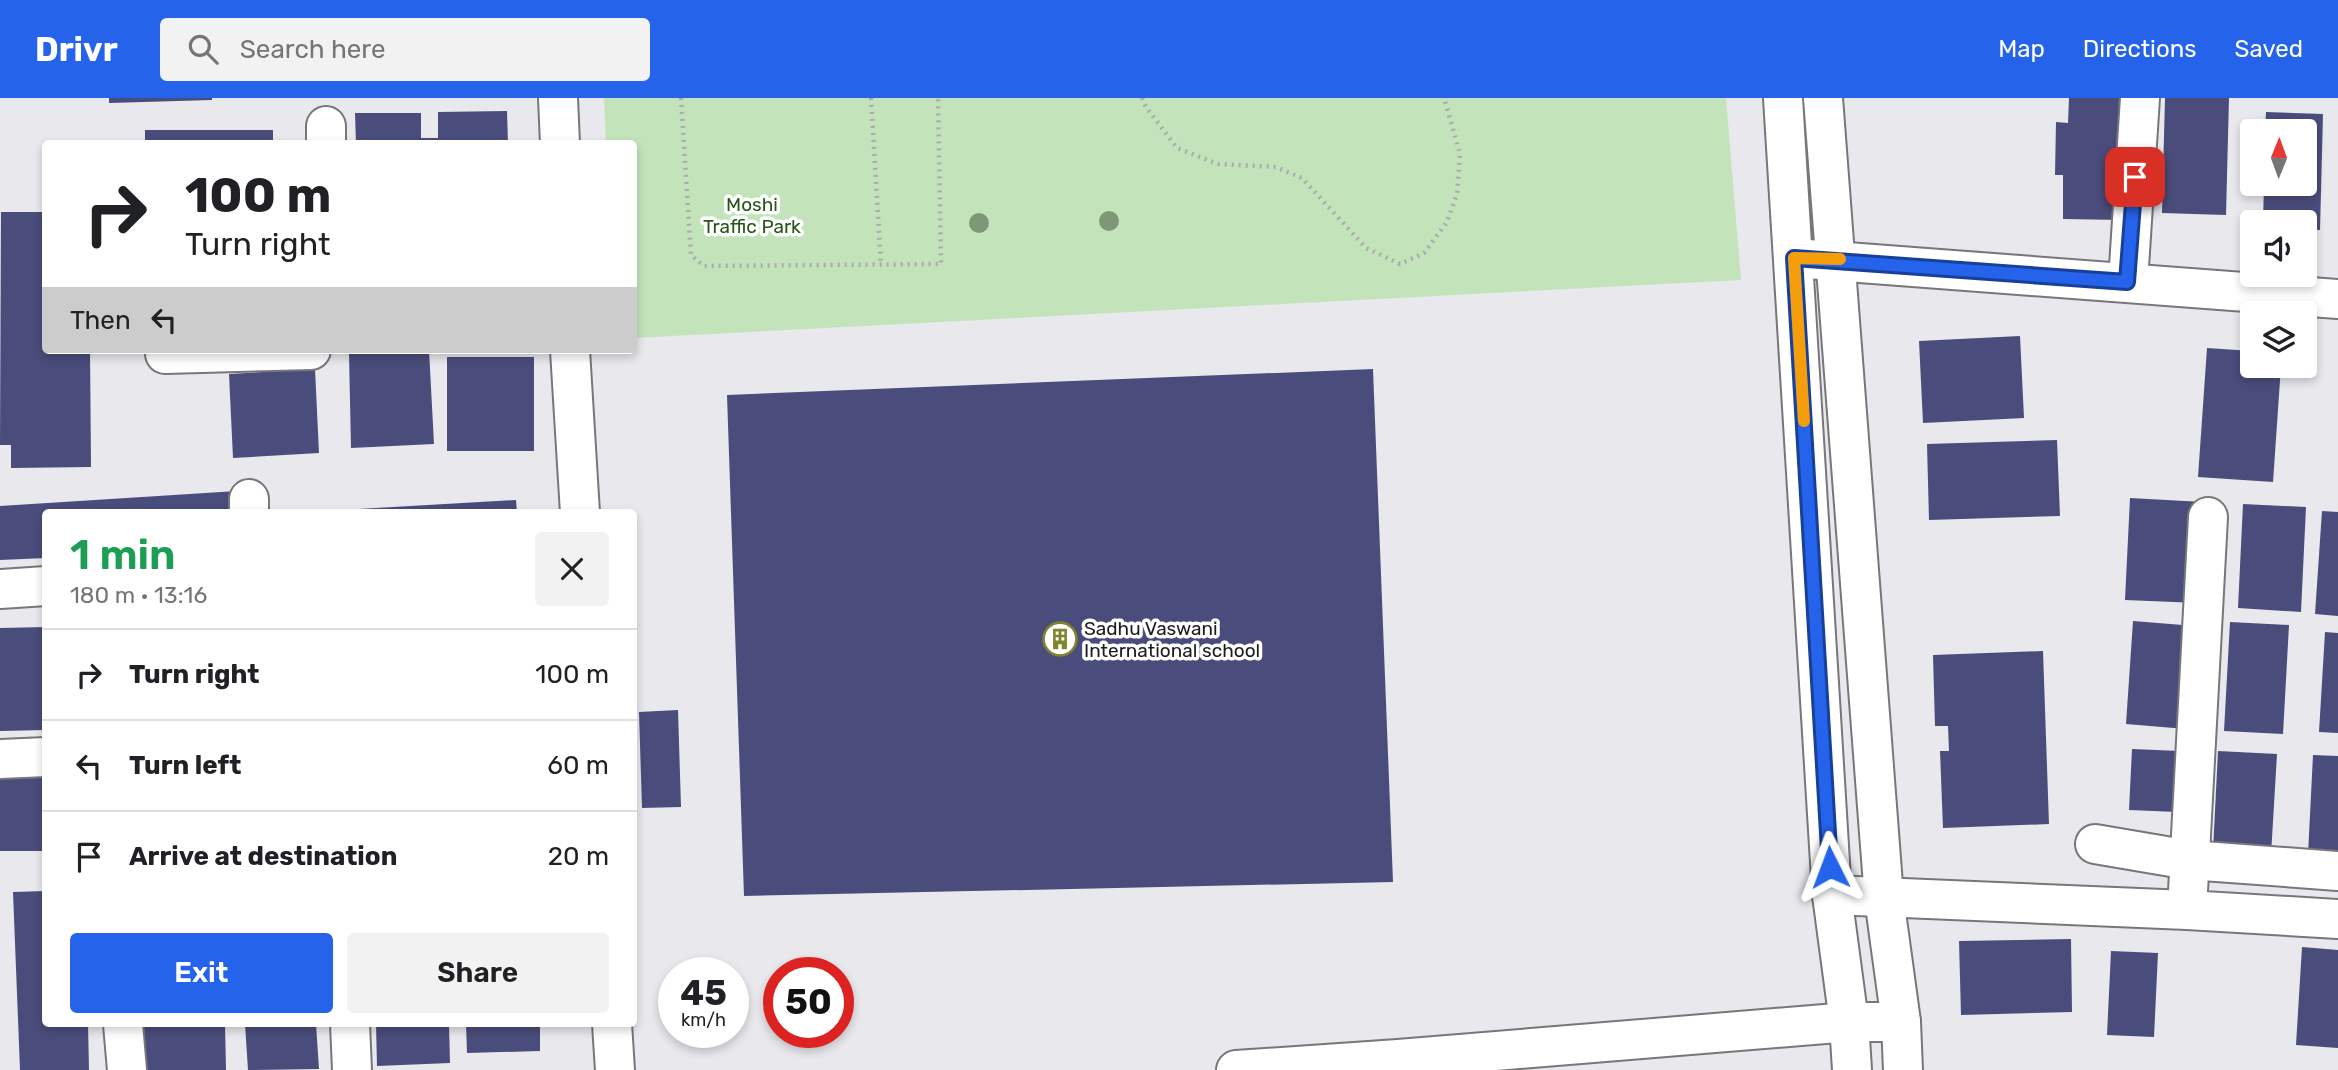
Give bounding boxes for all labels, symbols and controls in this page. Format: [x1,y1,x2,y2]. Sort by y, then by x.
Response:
search box [160,18,650,81]
text: Drivr [35,30,118,69]
icon: search [184,30,222,68]
text: Search here [240,34,386,65]
text: Map [1998,35,2045,63]
text: Directions [2083,35,2196,63]
text: Saved [2234,35,2303,63]
north arrow [2240,119,2317,196]
map controls [2240,119,2317,378]
pin [2105,147,2165,207]
icon: arrive [2116,158,2154,196]
text: 100 m [185,166,331,224]
icon: right [70,168,161,259]
park label: Moshi Traffic Park [703,193,801,238]
button: sound [2240,210,2317,287]
text: Turn right [185,225,330,263]
icon: left [145,301,183,339]
button: layers [2240,301,2317,378]
text: Then [70,305,131,336]
text: 1 min [70,530,176,580]
button: close [535,532,609,606]
text: 180 m · 13:16 [70,581,207,609]
place label: Sadhu Vaswani International school [1084,617,1260,662]
building icon: Sadhu Vaswani International school [1041,620,1079,658]
icon: right [70,656,108,694]
text: Turn right [129,659,259,690]
text: 100 m [535,659,609,690]
icon: left [70,747,108,785]
text: Turn left [129,750,241,781]
text: 60 m [547,750,609,781]
position arrow [1793,830,1867,904]
icon: arrive [70,838,108,876]
text: Arrive at destination [129,841,397,872]
text: 20 m [548,841,609,872]
button: Exit [70,933,333,1013]
button: Share [347,933,609,1013]
speed limit sign: 50 [763,957,854,1048]
text: 45 [680,972,727,1014]
text: km/h [681,1009,726,1031]

